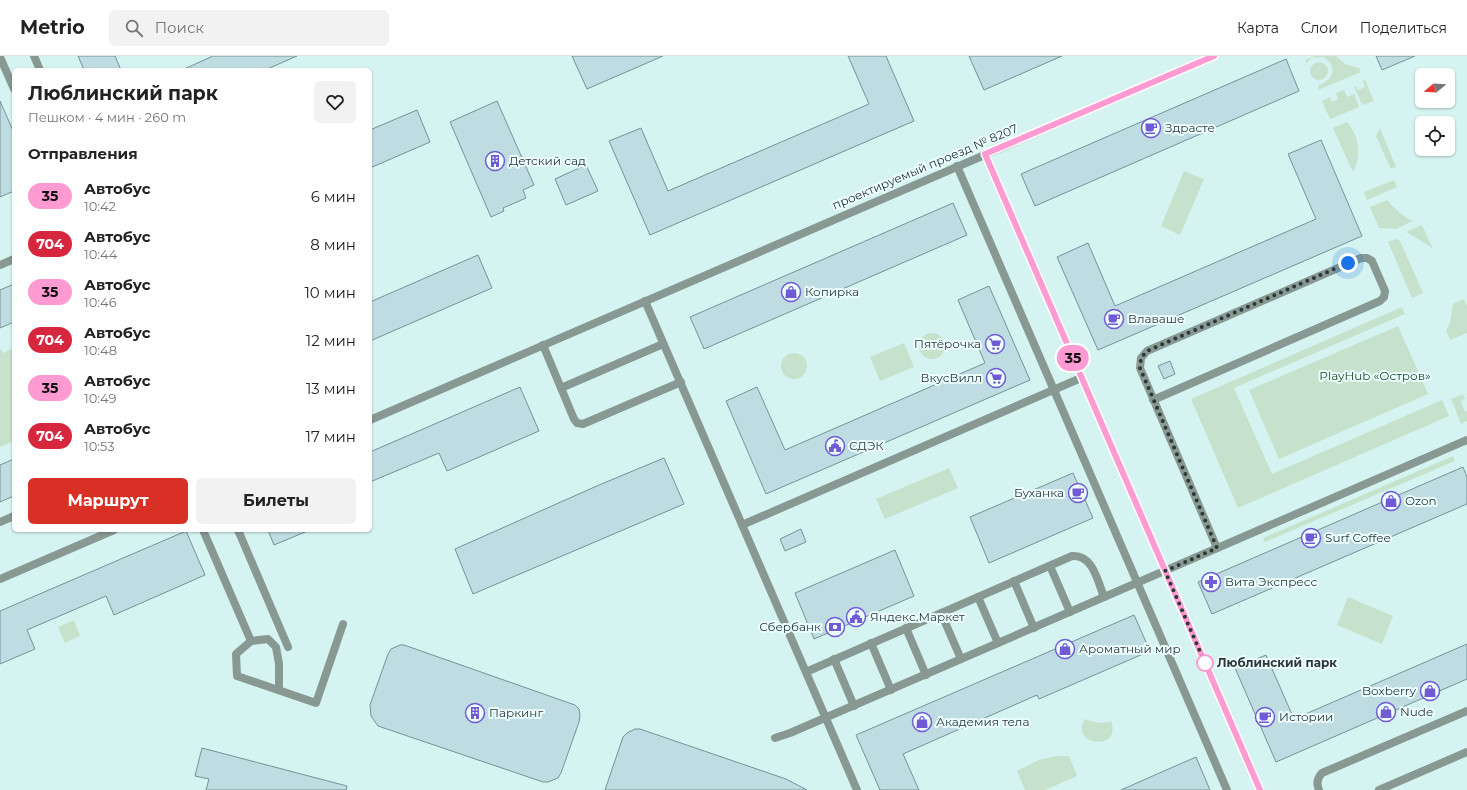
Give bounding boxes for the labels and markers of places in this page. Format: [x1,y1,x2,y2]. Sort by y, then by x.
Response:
cafe icon: Здрасте [1140,117,1162,139]
place label: Здрасте [1165,120,1215,135]
building icon: Детский сад [484,150,506,172]
place label: Детский сад [509,153,586,168]
shop icon: Копирка [780,281,802,303]
place label: Копирка [805,284,859,299]
cafe icon: Влаваше [1103,308,1125,330]
place label: Влаваше [1128,311,1184,326]
supermarket icon: Пятёрочка [984,333,1006,355]
place label: Пятёрочка [914,336,981,351]
supermarket icon: ВкусВилл [985,367,1007,389]
place label: ВкусВилл [921,370,982,385]
public building icon: СДЭК [824,435,846,457]
place label: СДЭК [849,438,884,453]
cafe icon: Буханка [1067,482,1089,504]
place label: Буханка [1014,485,1064,500]
shop icon: Ozon [1380,490,1402,512]
place label: Ozon [1405,493,1437,508]
cafe icon: Surf Coffee [1300,527,1322,549]
place label: Surf Coffee [1325,530,1391,545]
pharmacy icon: Вита Экспресс [1200,571,1222,593]
place label: Вита Экспресс [1225,574,1317,589]
public building icon: Яндекс.Маркет [845,606,867,628]
place label: Яндекс.Маркет [870,609,965,624]
bank icon: Сбербанк [824,616,846,638]
place label: Сбербанк [759,619,821,634]
shop icon: Ароматный мир [1054,638,1076,660]
place label: Ароматный мир [1079,641,1181,656]
marker: Люблинский парк [1196,654,1214,672]
place label: Люблинский парк [1217,655,1337,670]
shop icon: Boxberry [1419,680,1441,702]
place label: Boxberry [1362,683,1416,698]
shop icon: Nude [1375,701,1397,723]
building icon: Паркинг [464,702,486,724]
place label: Nude [1400,704,1433,719]
place label: Паркинг [489,705,543,720]
cafe icon: Истории [1254,706,1276,728]
place label: Истории [1279,709,1333,724]
shop icon: Академия тела [911,711,933,733]
place label: Академия тела [936,714,1029,729]

